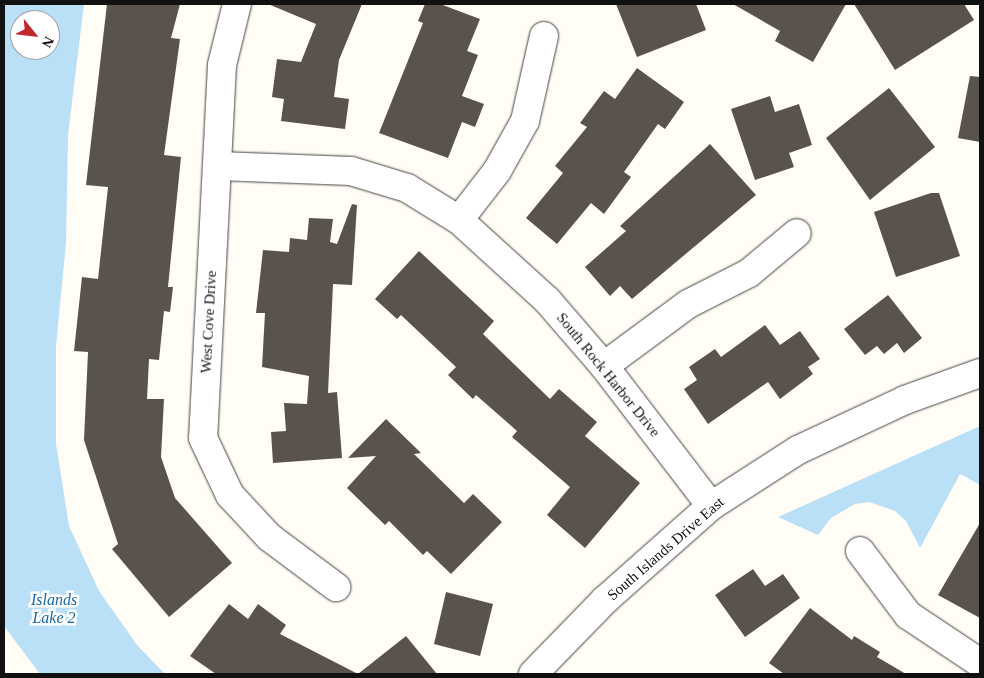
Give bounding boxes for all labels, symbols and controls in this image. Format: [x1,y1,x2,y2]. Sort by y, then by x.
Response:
north arrow [10,10,60,60]
text: N [39,34,57,50]
street label: West Cove Drive [197,270,221,374]
street label: South Rock Harbor Drive [552,309,664,441]
street label: South Islands Drive East [604,493,728,605]
water label: Islands Lake 2 [31,590,77,628]

